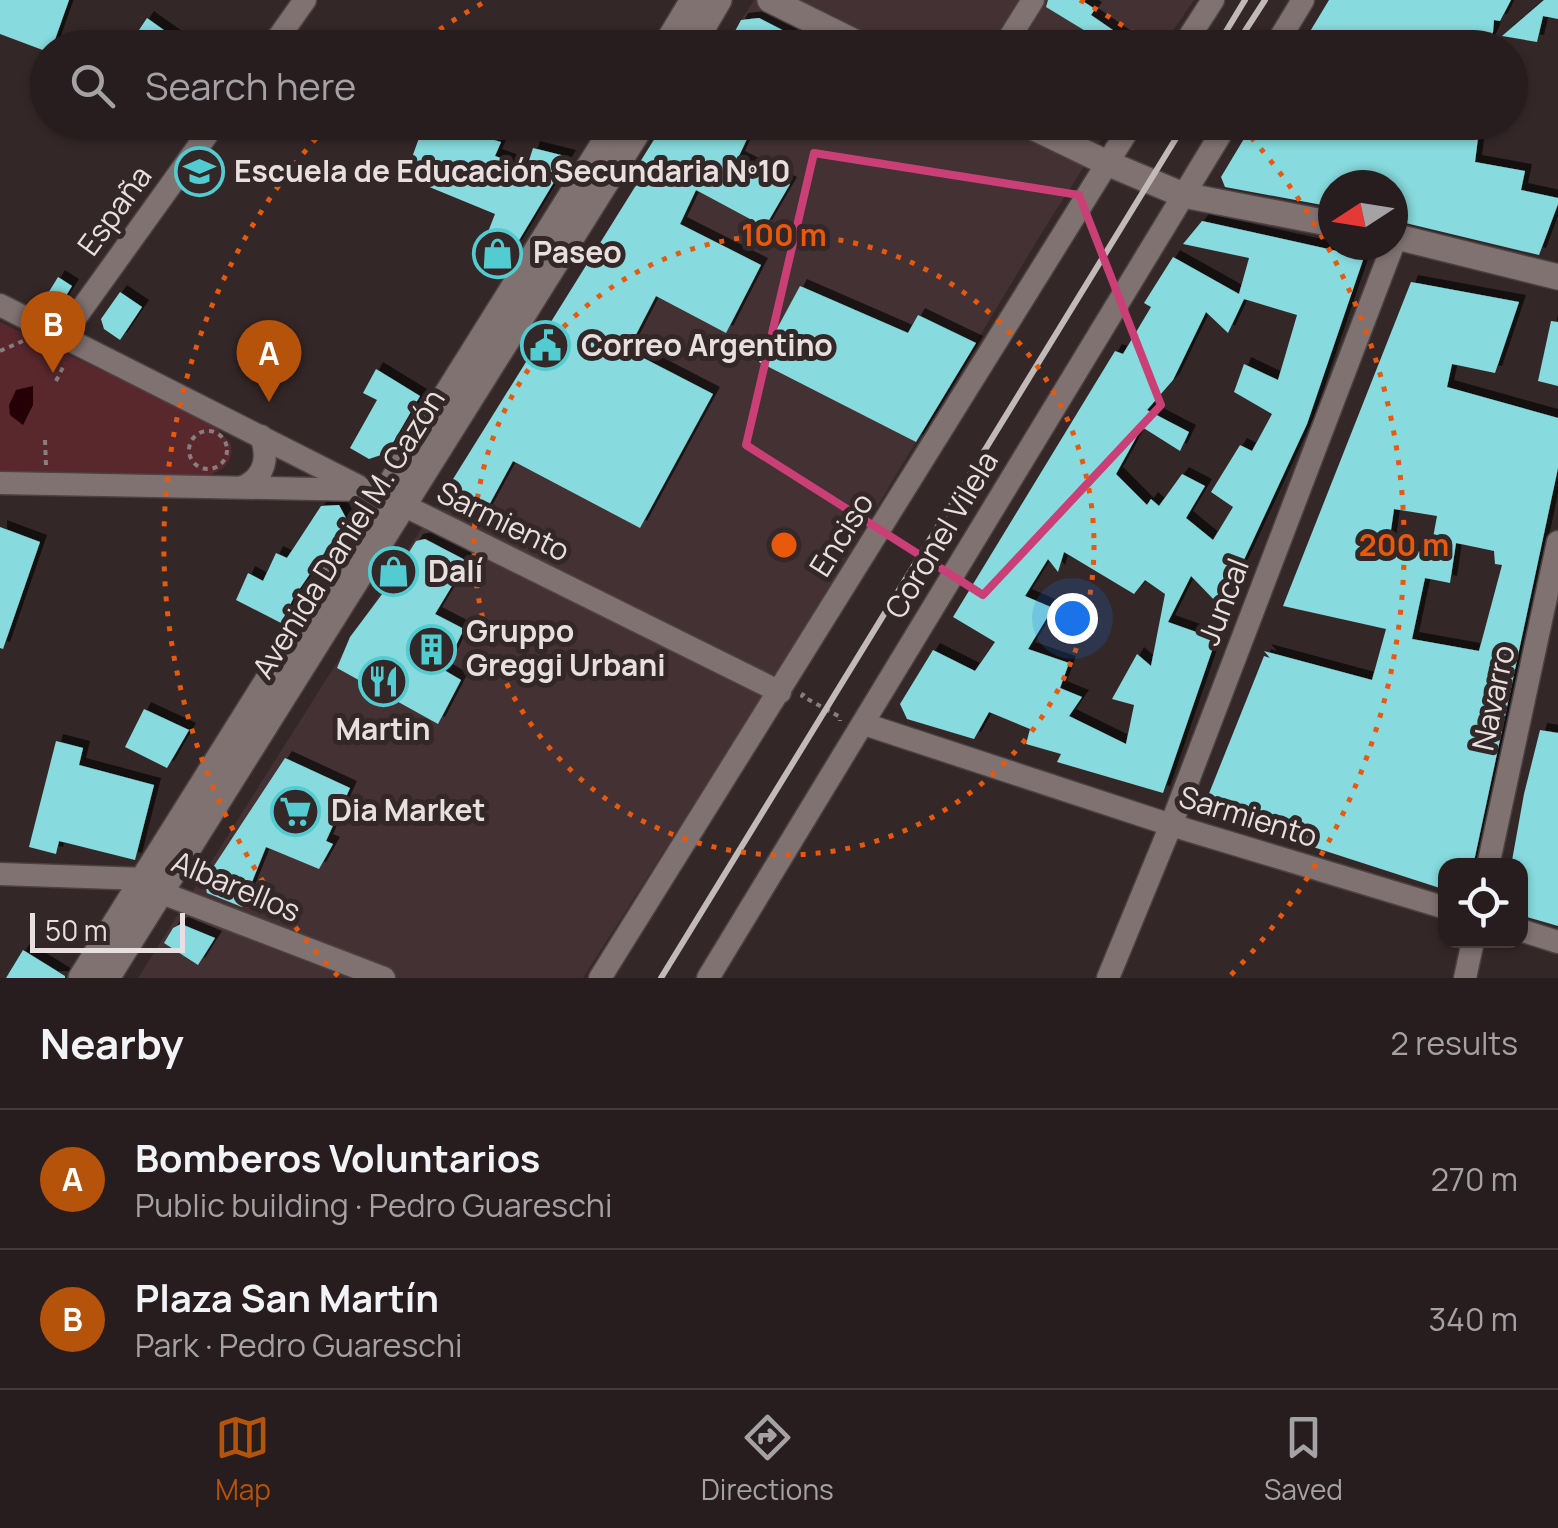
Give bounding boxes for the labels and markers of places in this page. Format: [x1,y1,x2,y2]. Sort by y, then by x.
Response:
school or university icon: Escuela de Educación Secundaria Nº10 [173,146,225,198]
place label: Escuela de Educación Secundaria Nº10 [234,150,791,191]
shop icon: Paseo [472,227,524,279]
place label: Paseo [533,231,622,272]
pin: B [20,290,86,373]
pin: A [236,320,302,402]
public building icon: Correo Argentino [520,320,572,372]
place label: Correo Argentino [581,324,833,365]
centre of rings [766,527,802,563]
shop icon: Dalí [367,546,419,598]
place label: Dalí [428,550,483,591]
place label: Gruppo Greggi Urbani [466,610,666,685]
building icon: Gruppo Greggi Urbani [405,623,457,675]
restaurant icon: Martin [357,655,409,707]
place label: Martin [335,708,431,749]
supermarket icon: Dia Market [270,785,322,837]
place label: Dia Market [331,789,486,830]

